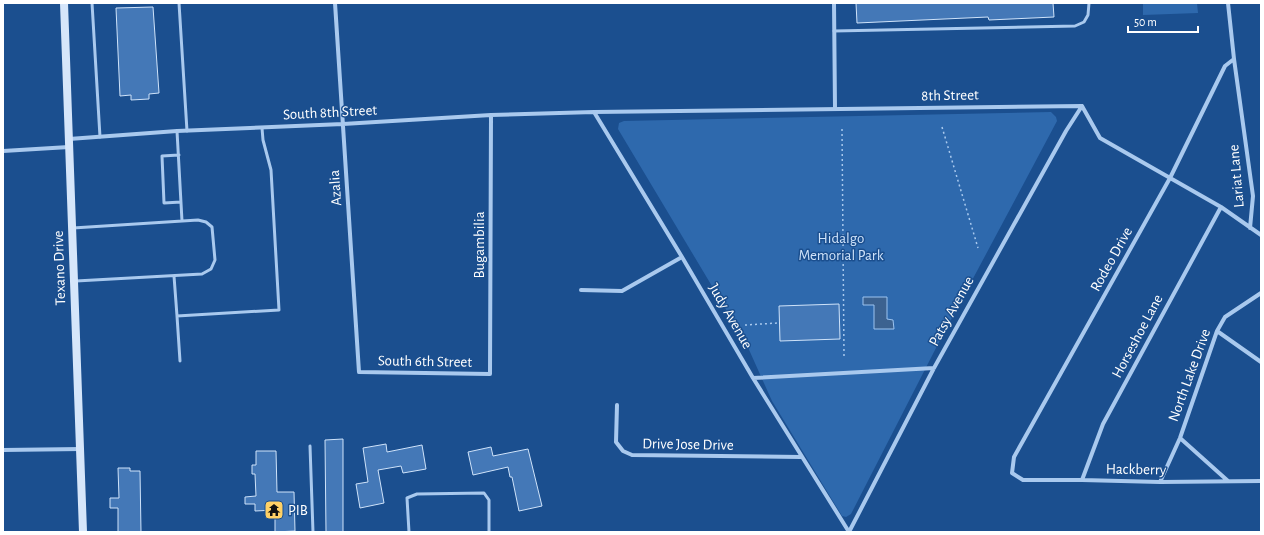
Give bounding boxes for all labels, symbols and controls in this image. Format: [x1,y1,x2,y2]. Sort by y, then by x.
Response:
scale bar [1128,8,1198,34]
text: 50 m [1134,16,1157,28]
street label: 8th Street [921,87,979,104]
street label: South 8th Street [283,103,378,122]
street label: Lariat Lane [1226,144,1247,208]
street label: Azalia [327,169,344,206]
street label: Bugambilia [472,211,487,279]
street label: Rodeo Drive [1088,225,1135,294]
street label: Texano Drive [51,230,68,306]
park label: Hidalgo Memorial Park [798,231,884,263]
street label: Patsy Avenue [926,274,977,349]
street label: Judy Avenue [706,281,755,351]
street label: Horseshoe Lane [1109,292,1166,380]
street label: North Lake Drive [1166,327,1213,424]
street label: South 6th Street [378,353,472,370]
street label: Drive Jose Drive [642,436,734,453]
street label: Hackberry [1106,461,1167,478]
temple icon: PIB [263,499,285,521]
place label: PIB [288,503,308,518]

